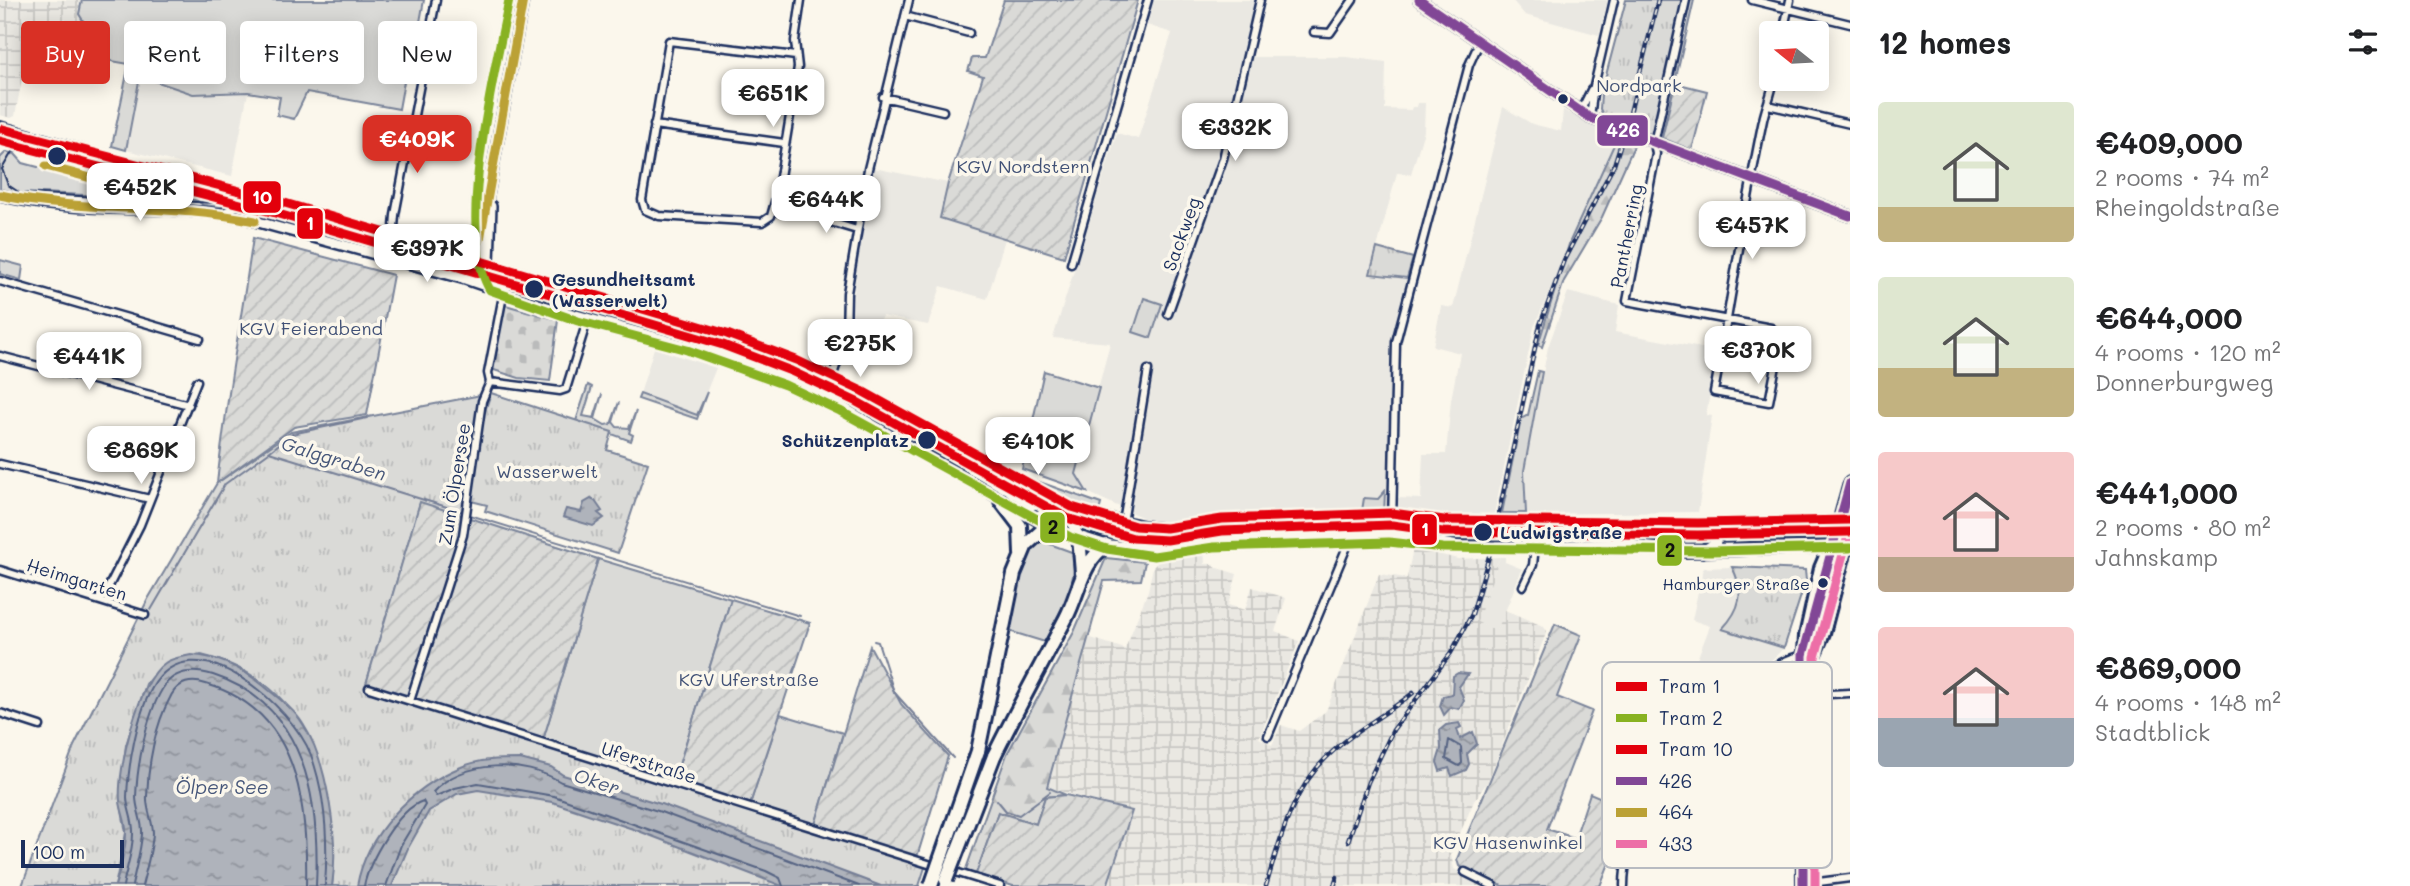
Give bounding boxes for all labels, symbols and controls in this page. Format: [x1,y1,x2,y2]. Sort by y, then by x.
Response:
chip: Buy [21,21,110,84]
chip: Rent [124,21,226,84]
chip: Filters [240,21,364,84]
chip: New [378,21,477,84]
north arrow [1759,21,1829,91]
map controls [1759,21,1829,91]
text: 12 homes [1878,22,2011,62]
icon: filters [2344,23,2382,61]
pin: €651K [724,69,822,129]
park label: Nordpark [1596,73,1682,97]
text: €651K [737,77,809,107]
unlabelled marker [1556,92,1570,106]
pin: €332K [1186,104,1284,163]
text: €332K [1198,111,1272,141]
line badge: 426 [1596,114,1649,147]
pin: €409K [368,116,466,175]
text: 426 [1606,117,1640,142]
text: €409,000 [2095,122,2243,162]
text: €409K [379,123,455,153]
icon: home [1934,130,2018,214]
unlabelled marker [46,145,68,167]
park label: KGV Nordstern [957,154,1089,178]
text: 2 rooms · 74 m² [2095,162,2269,192]
pin: €452K [91,164,189,223]
text: €452K [103,171,177,201]
pin: €644K [777,176,875,235]
line badge: 10 [242,180,282,214]
street label: Pantherring [1604,182,1648,290]
text: €644K [788,183,864,213]
text: 10 [252,184,272,209]
text: Rheingoldstraße [2095,192,2280,222]
street label: Sackweg [1157,194,1205,274]
pin: €457K [1703,202,1801,261]
line badge: 1 [296,207,324,240]
text: €457K [1715,209,1789,239]
text: 1 [306,210,314,235]
pin: €397K [378,224,476,284]
text: €397K [390,232,464,262]
place label: Gesundheitsamt (Wasserwelt) [552,267,695,312]
marker: Gesundheitsamt (Wasserwelt) [523,278,545,300]
text: €644,000 [2095,297,2243,337]
icon: home [1934,305,2018,389]
park label: KGV Feierabend [239,316,383,340]
pin: €275K [811,320,909,379]
pin: €370K [1709,326,1807,386]
text: €275K [824,327,896,357]
pin: €441K [40,332,138,392]
text: €370K [1720,334,1796,364]
text: 4 rooms · 120 m² [2095,337,2281,367]
text: €441K [52,340,126,370]
text: Donnerburgweg [2095,367,2273,397]
pin: €410K [989,418,1087,477]
street label: Zum Ölpersee [433,421,475,547]
text: €410K [1001,425,1075,455]
pin: €869K [92,426,190,486]
place label: Schützenplatz [782,428,909,452]
marker: Schützenplatz [916,429,938,451]
water label: Galggraben [278,430,390,486]
text: €869K [103,434,179,464]
park label: Wasserwelt [496,459,598,483]
text: €441,000 [2095,472,2238,512]
icon: home [1934,480,2018,564]
line badge: 2 [1039,511,1066,544]
text: 2 rooms · 80 m² [2095,512,2271,542]
line badge: 1 [1411,513,1438,546]
text: 2 [1048,514,1058,539]
text: 1 [1421,516,1429,541]
place label: Ludwigstraße [1500,520,1623,544]
marker: Ludwigstraße [1472,521,1494,543]
line badge: 2 [1656,534,1683,567]
text: 2 [1665,537,1675,562]
text: Jahnskamp [2095,542,2218,572]
street label: Heimgarten [24,552,130,606]
place label: Hamburger Straße [1662,573,1810,594]
marker: Hamburger Straße [1816,576,1830,590]
text: €869,000 [2095,647,2241,687]
icon: home [1934,655,2018,739]
legend [1602,662,1832,868]
park label: KGV Uferstraße [679,667,819,691]
text: Tram 1 [1659,673,1721,698]
text: 4 rooms · 148 m² [2095,687,2281,717]
text: Tram 2 [1659,705,1723,730]
text: Stadtblick [2095,717,2210,747]
street label: Uferstraße [598,735,700,789]
text: Tram 10 [1659,736,1733,761]
water label: Oker [571,762,623,800]
text: 426 [1659,768,1692,793]
water label: Ölper See [175,774,269,799]
text: 464 [1659,799,1693,824]
park label: KGV Hasenwinkel [1433,830,1583,854]
text: 433 [1659,831,1692,856]
scale bar [21,837,124,869]
text: 100 m [32,839,85,864]

